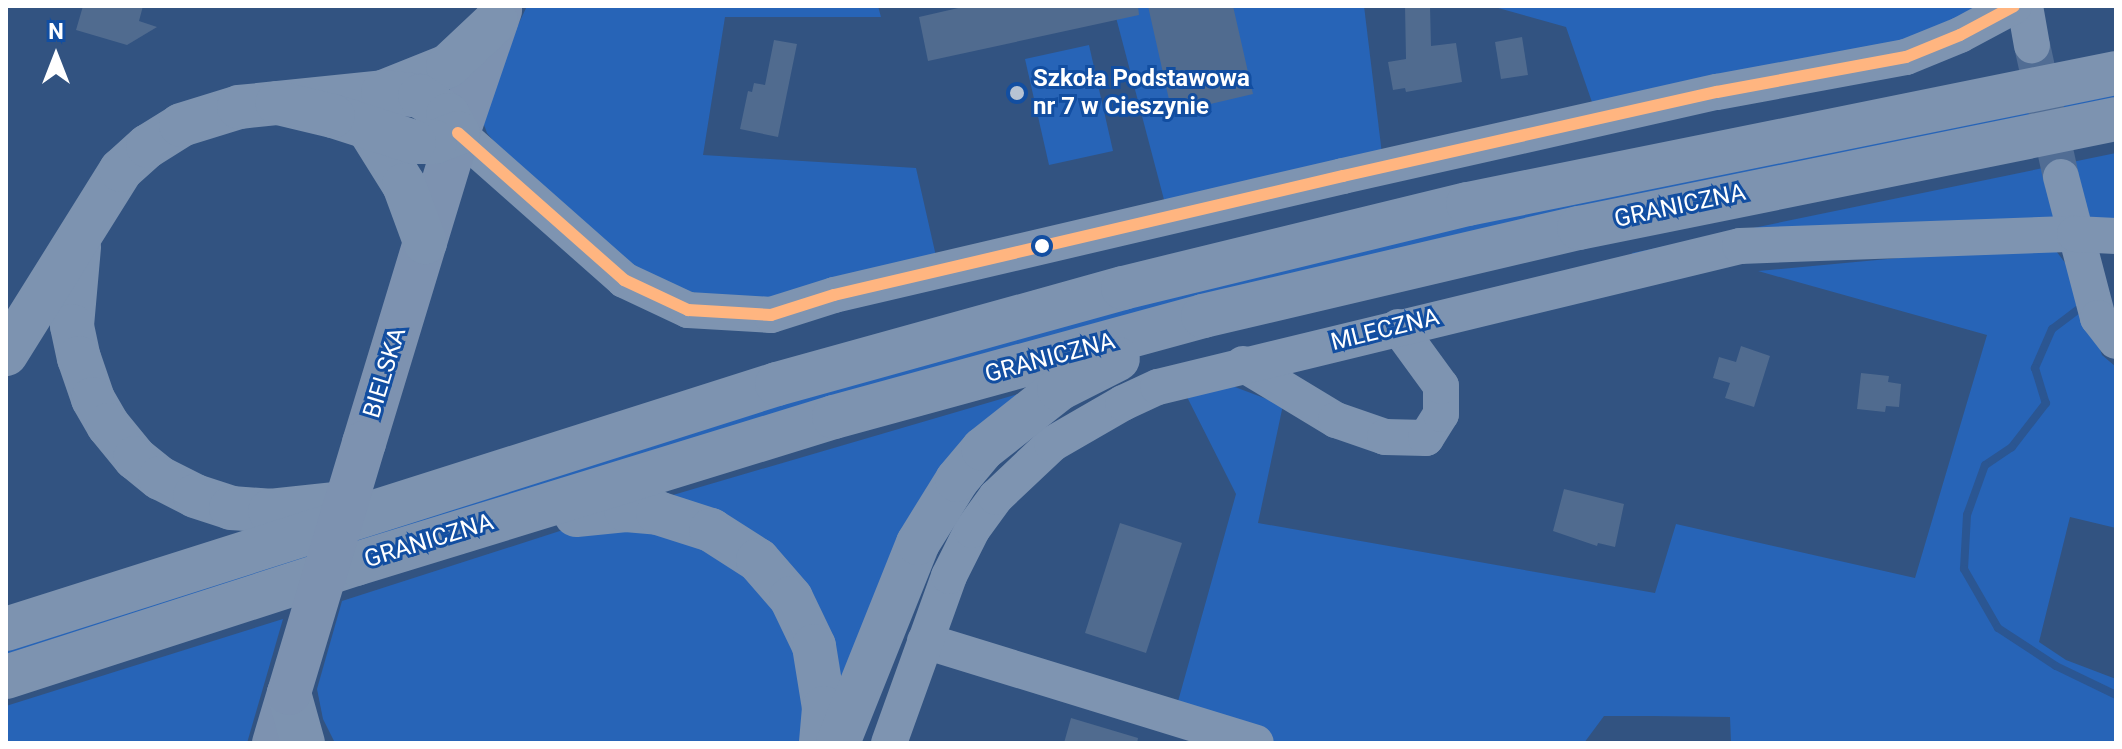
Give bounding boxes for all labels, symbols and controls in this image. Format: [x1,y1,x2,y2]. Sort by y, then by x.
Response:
north arrow [16,16,96,96]
text: N [48,19,64,44]
place label: Szkoła Podstawowa nr 7 w Cieszynie [1033,65,1250,121]
marker: Szkoła Podstawowa nr 7 w Cieszynie [1008,84,1026,102]
street label: GRANICZNA [1612,178,1748,234]
unlabelled marker [1034,238,1050,254]
street label: MLECZNA [1328,303,1442,357]
street label: BIELSKA [358,324,412,422]
street label: GRANICZNA [982,327,1118,389]
street label: GRANICZNA [361,508,497,574]

